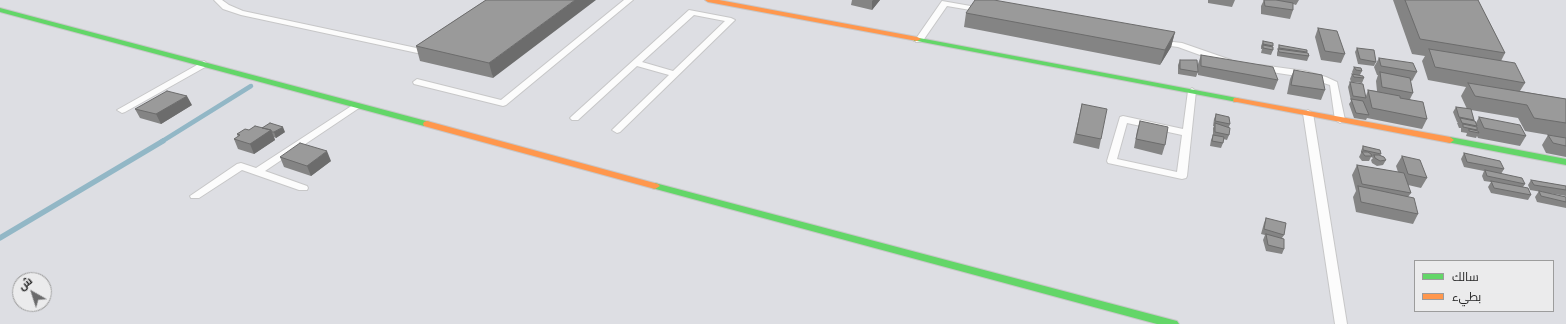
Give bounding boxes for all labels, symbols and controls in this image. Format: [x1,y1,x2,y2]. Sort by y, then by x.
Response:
legend [1414,260,1554,312]
text: سالك [1452,269,1479,283]
north arrow [12,272,52,312]
text: ش [15,274,34,293]
text: بطيء [1452,289,1481,303]

